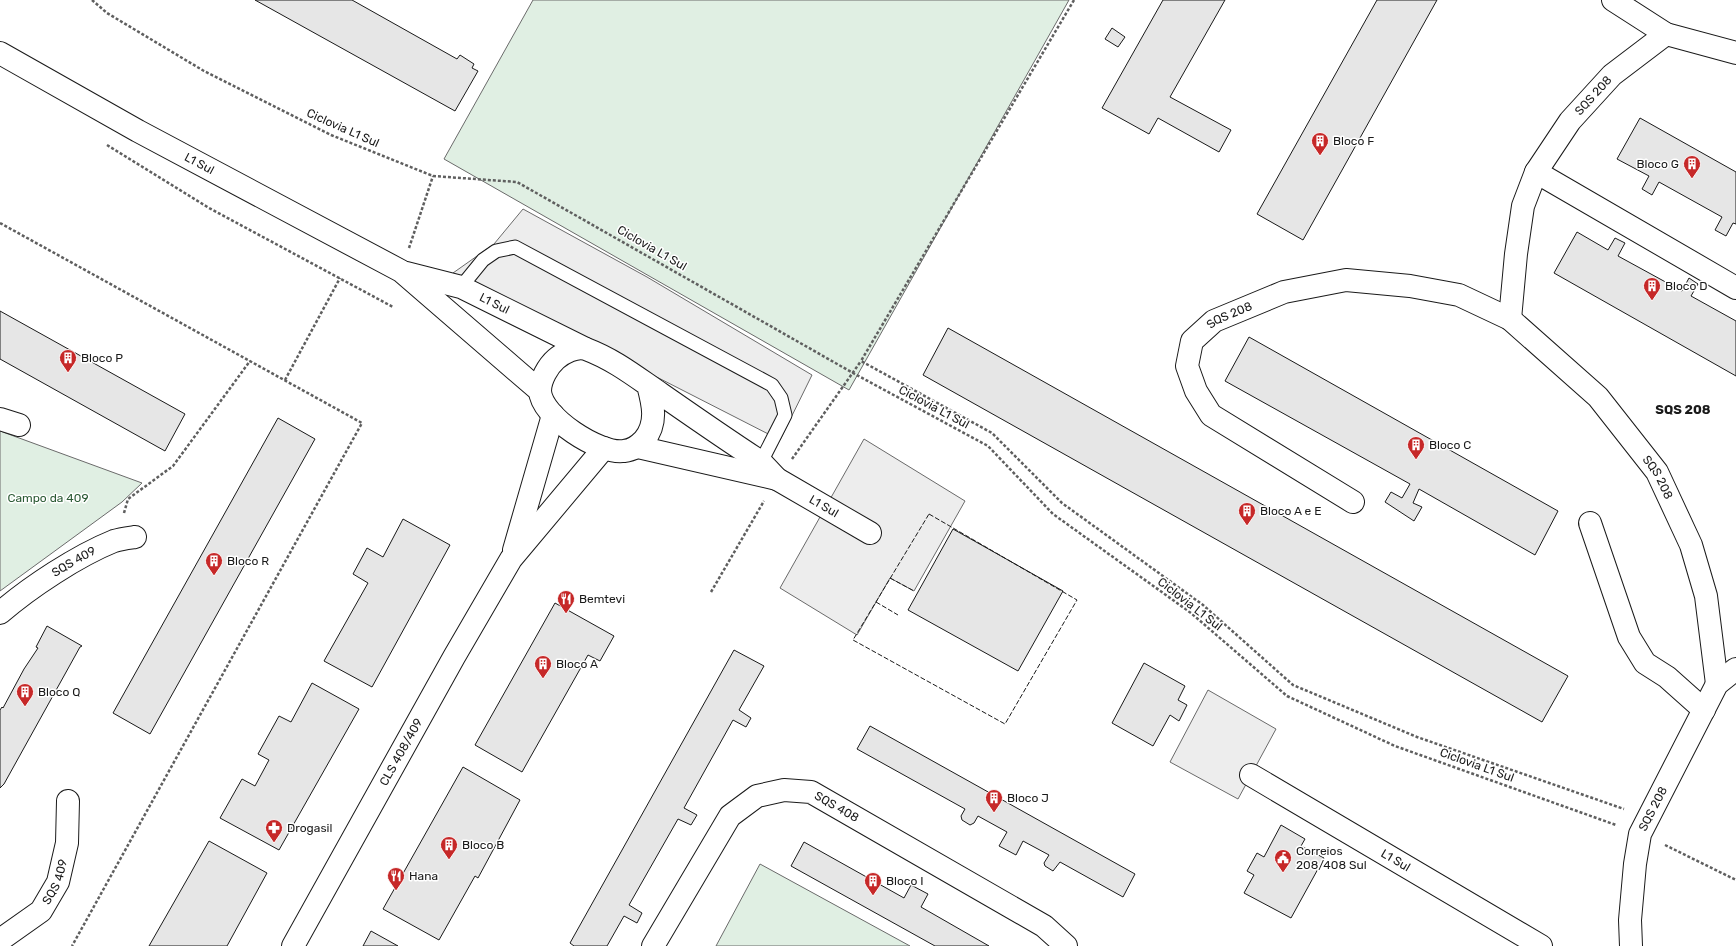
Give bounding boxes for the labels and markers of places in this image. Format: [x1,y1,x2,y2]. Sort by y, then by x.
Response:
building icon: Bloco F [1310,131,1330,156]
place label: Bloco F [1333,134,1374,148]
building icon: Bloco G [1682,154,1702,179]
place label: Bloco G [1637,157,1679,171]
building icon: Bloco D [1642,276,1662,301]
place label: Bloco D [1665,279,1708,293]
building icon: Bloco P [58,348,78,373]
place label: Bloco P [81,351,123,365]
building icon: Bloco C [1406,435,1426,460]
place label: Bloco C [1429,438,1471,452]
building icon: Bloco A e E [1237,501,1257,526]
place label: Bloco A e E [1260,504,1322,518]
building icon: Bloco R [204,551,224,576]
place label: Bloco R [227,554,269,568]
restaurant icon: Bemtevi [556,589,576,614]
place label: Bemtevi [579,592,625,606]
building icon: Bloco A [533,654,553,679]
place label: Bloco A [556,657,598,671]
building icon: Bloco Q [15,682,35,707]
place label: Bloco Q [38,685,80,699]
building icon: Bloco J [984,788,1004,813]
place label: Bloco J [1007,791,1049,805]
pharmacy icon: Drogasil [264,818,284,843]
place label: Drogasil [287,821,332,835]
building icon: Bloco B [439,835,459,860]
place label: Bloco B [462,838,504,852]
place label: Correios 208/408 Sul [1296,844,1367,872]
public building icon: Correios 208/408 Sul [1273,848,1293,873]
restaurant icon: Hana [386,866,406,891]
place label: Hana [409,869,438,883]
building icon: Bloco I [863,871,883,896]
place label: Bloco I [886,874,924,888]

